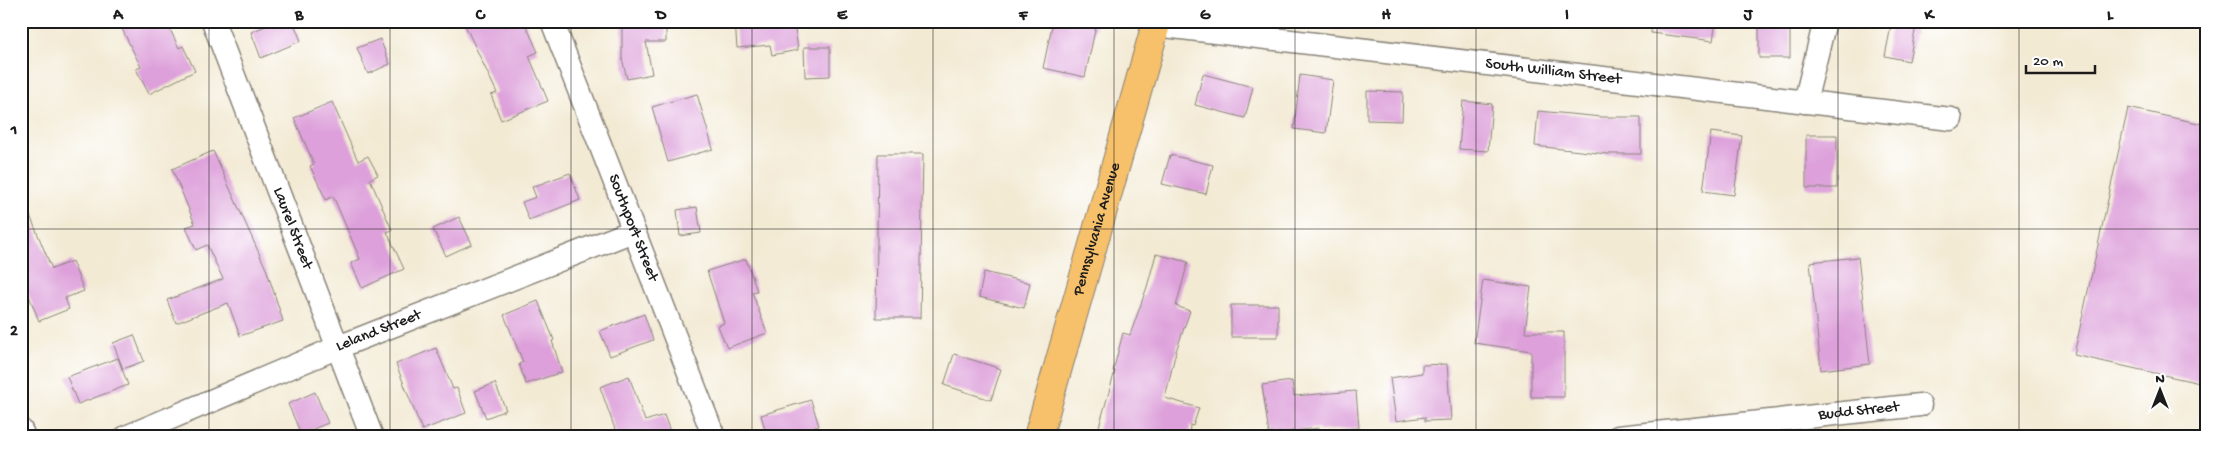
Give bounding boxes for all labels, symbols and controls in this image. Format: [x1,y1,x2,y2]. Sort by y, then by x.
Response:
text: A [112,7,124,26]
text: B [294,7,304,26]
text: C [475,7,486,26]
text: D [654,7,667,26]
text: E [837,7,848,26]
text: F [1018,7,1029,26]
text: G [1200,7,1211,26]
text: H [1381,7,1391,26]
text: I [1565,7,1569,26]
text: J [1743,7,1754,26]
text: K [1924,7,1936,26]
text: L [2107,7,2114,26]
scale bar [2026,42,2094,74]
text: 20 m [2033,53,2063,71]
street label: South William Street [1484,55,1624,90]
text: 1 [10,122,17,141]
street label: Pennsylvania Avenue [1069,160,1126,299]
street label: Southport Street [603,172,662,285]
street label: Laurel Street [268,185,317,273]
street label: Leland Street [333,305,425,357]
text: 2 [10,323,18,342]
north arrow [2136,366,2186,416]
text: N [2155,371,2165,388]
street label: Budd Street [1816,398,1901,425]

